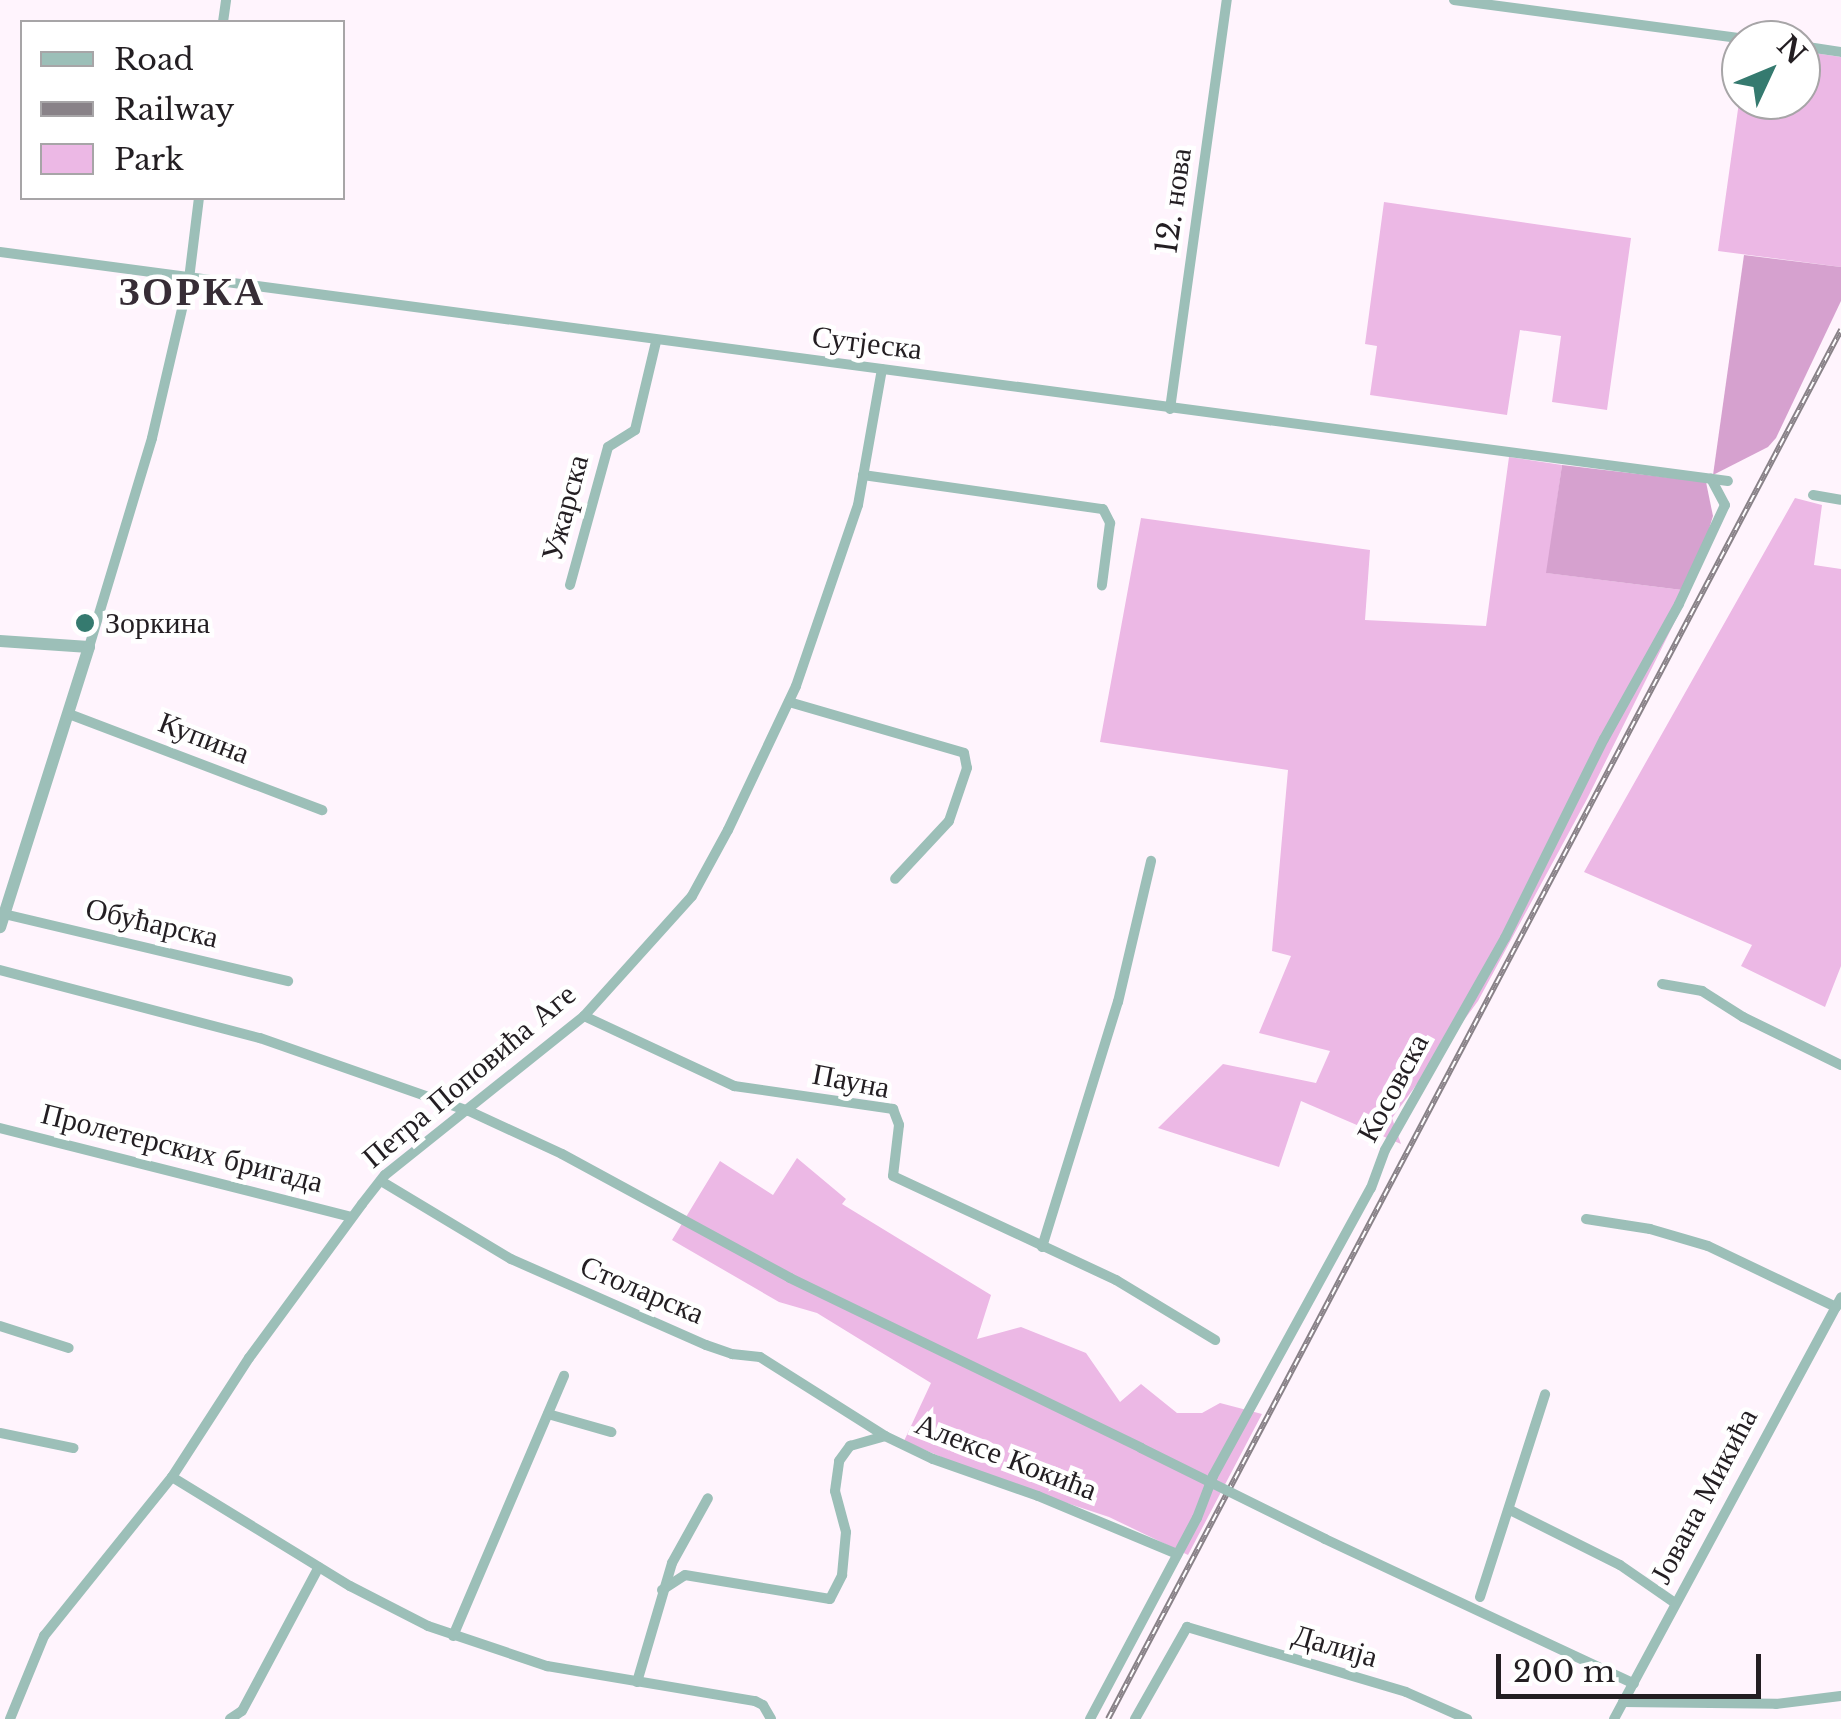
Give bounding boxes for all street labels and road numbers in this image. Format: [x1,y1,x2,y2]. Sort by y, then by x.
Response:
street label: 12. нова [1149,146,1199,256]
street label: Сутјеска [810,318,924,368]
street label: Ужарска [534,451,596,565]
street label: Купина [154,704,254,772]
street label: Обућарска [82,890,222,956]
street label: Петра Поповића Аге [355,976,583,1176]
street label: Косовска [1350,1028,1436,1148]
street label: Пауна [809,1056,893,1106]
street label: Пролетерских бригада [37,1096,327,1200]
street label: Столарска [575,1248,709,1332]
street label: Јована Микића [1643,1402,1765,1590]
street label: Алексе Кокића [910,1406,1102,1508]
street label: Далија [1288,1617,1382,1675]

